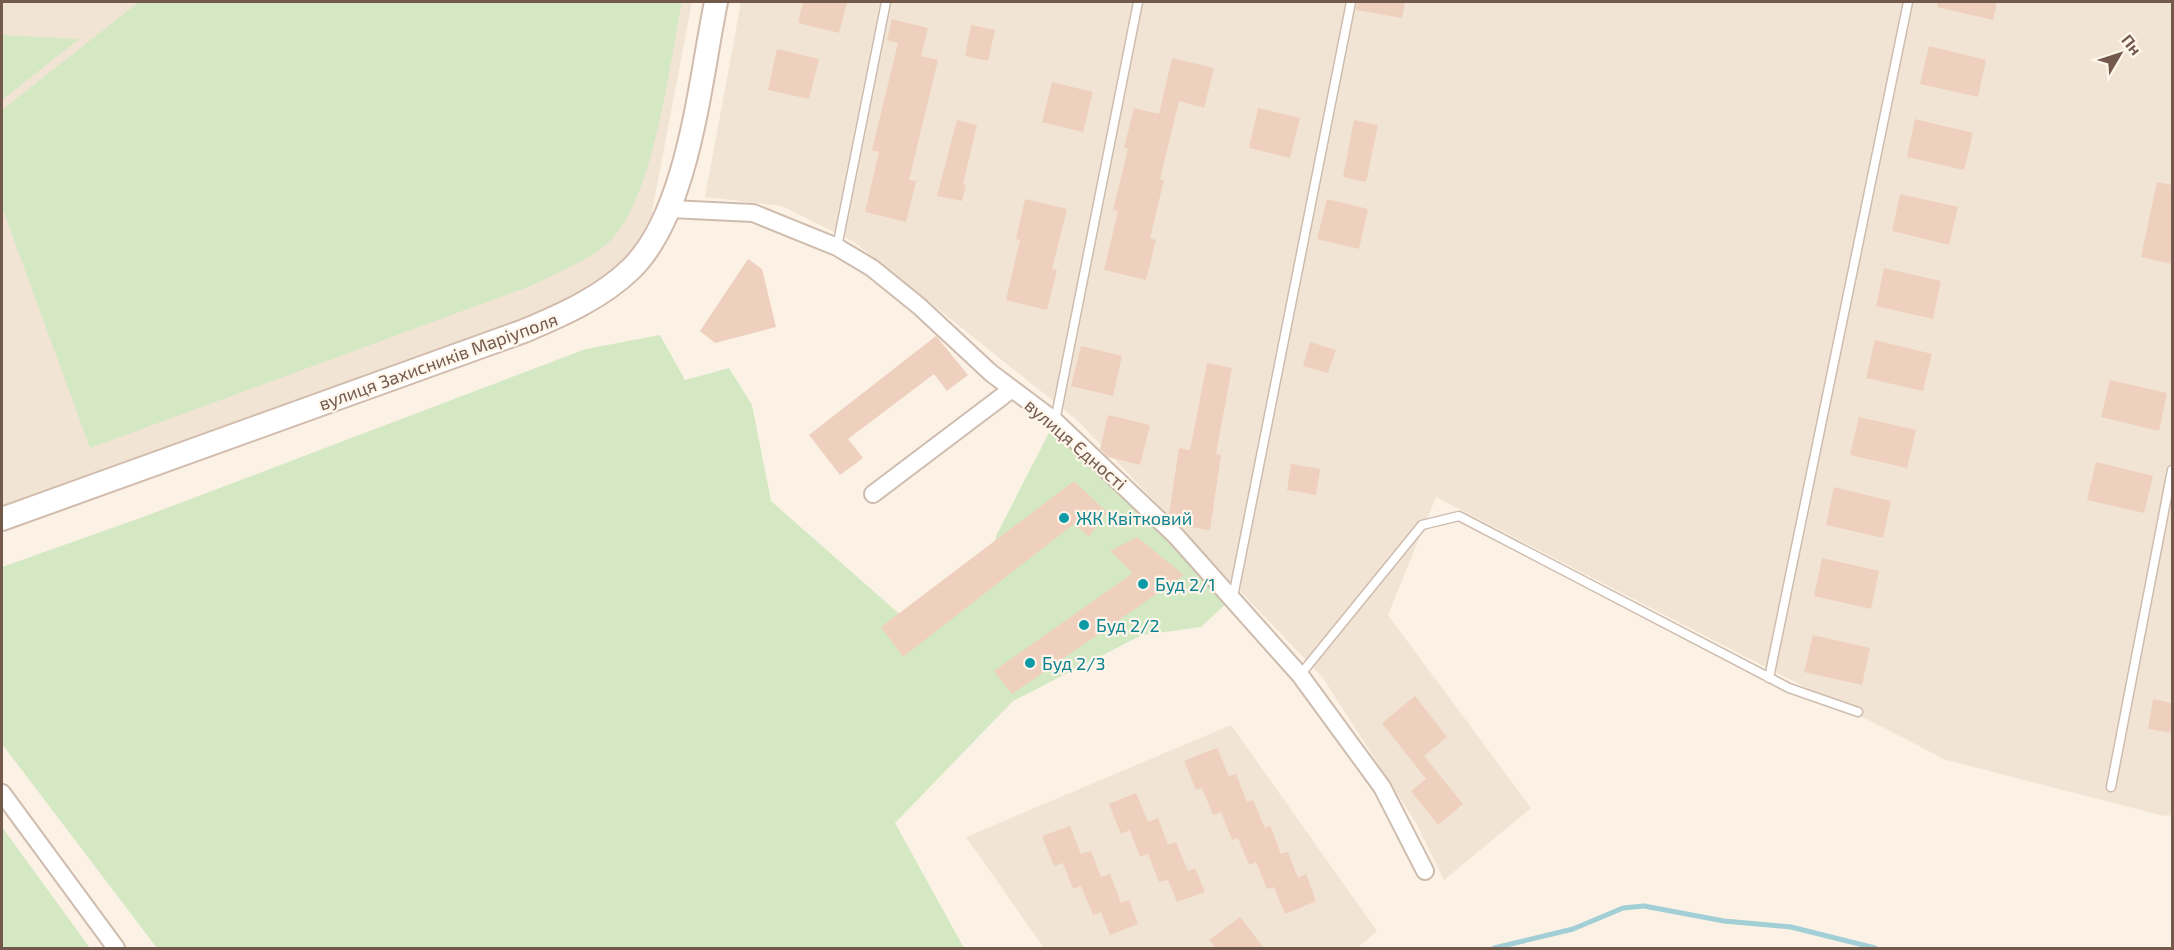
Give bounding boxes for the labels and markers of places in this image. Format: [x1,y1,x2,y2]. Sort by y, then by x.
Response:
place label: ЖК Квітковий [1076,507,1192,529]
marker: ЖК Квітковий [1057,511,1071,525]
place label: Буд 2/1 [1155,573,1216,595]
marker: Буд 2/1 [1136,577,1150,591]
place label: Буд 2/2 [1096,614,1160,636]
marker: Буд 2/2 [1077,618,1091,632]
place label: Буд 2/3 [1042,652,1106,674]
marker: Буд 2/3 [1023,656,1037,670]

